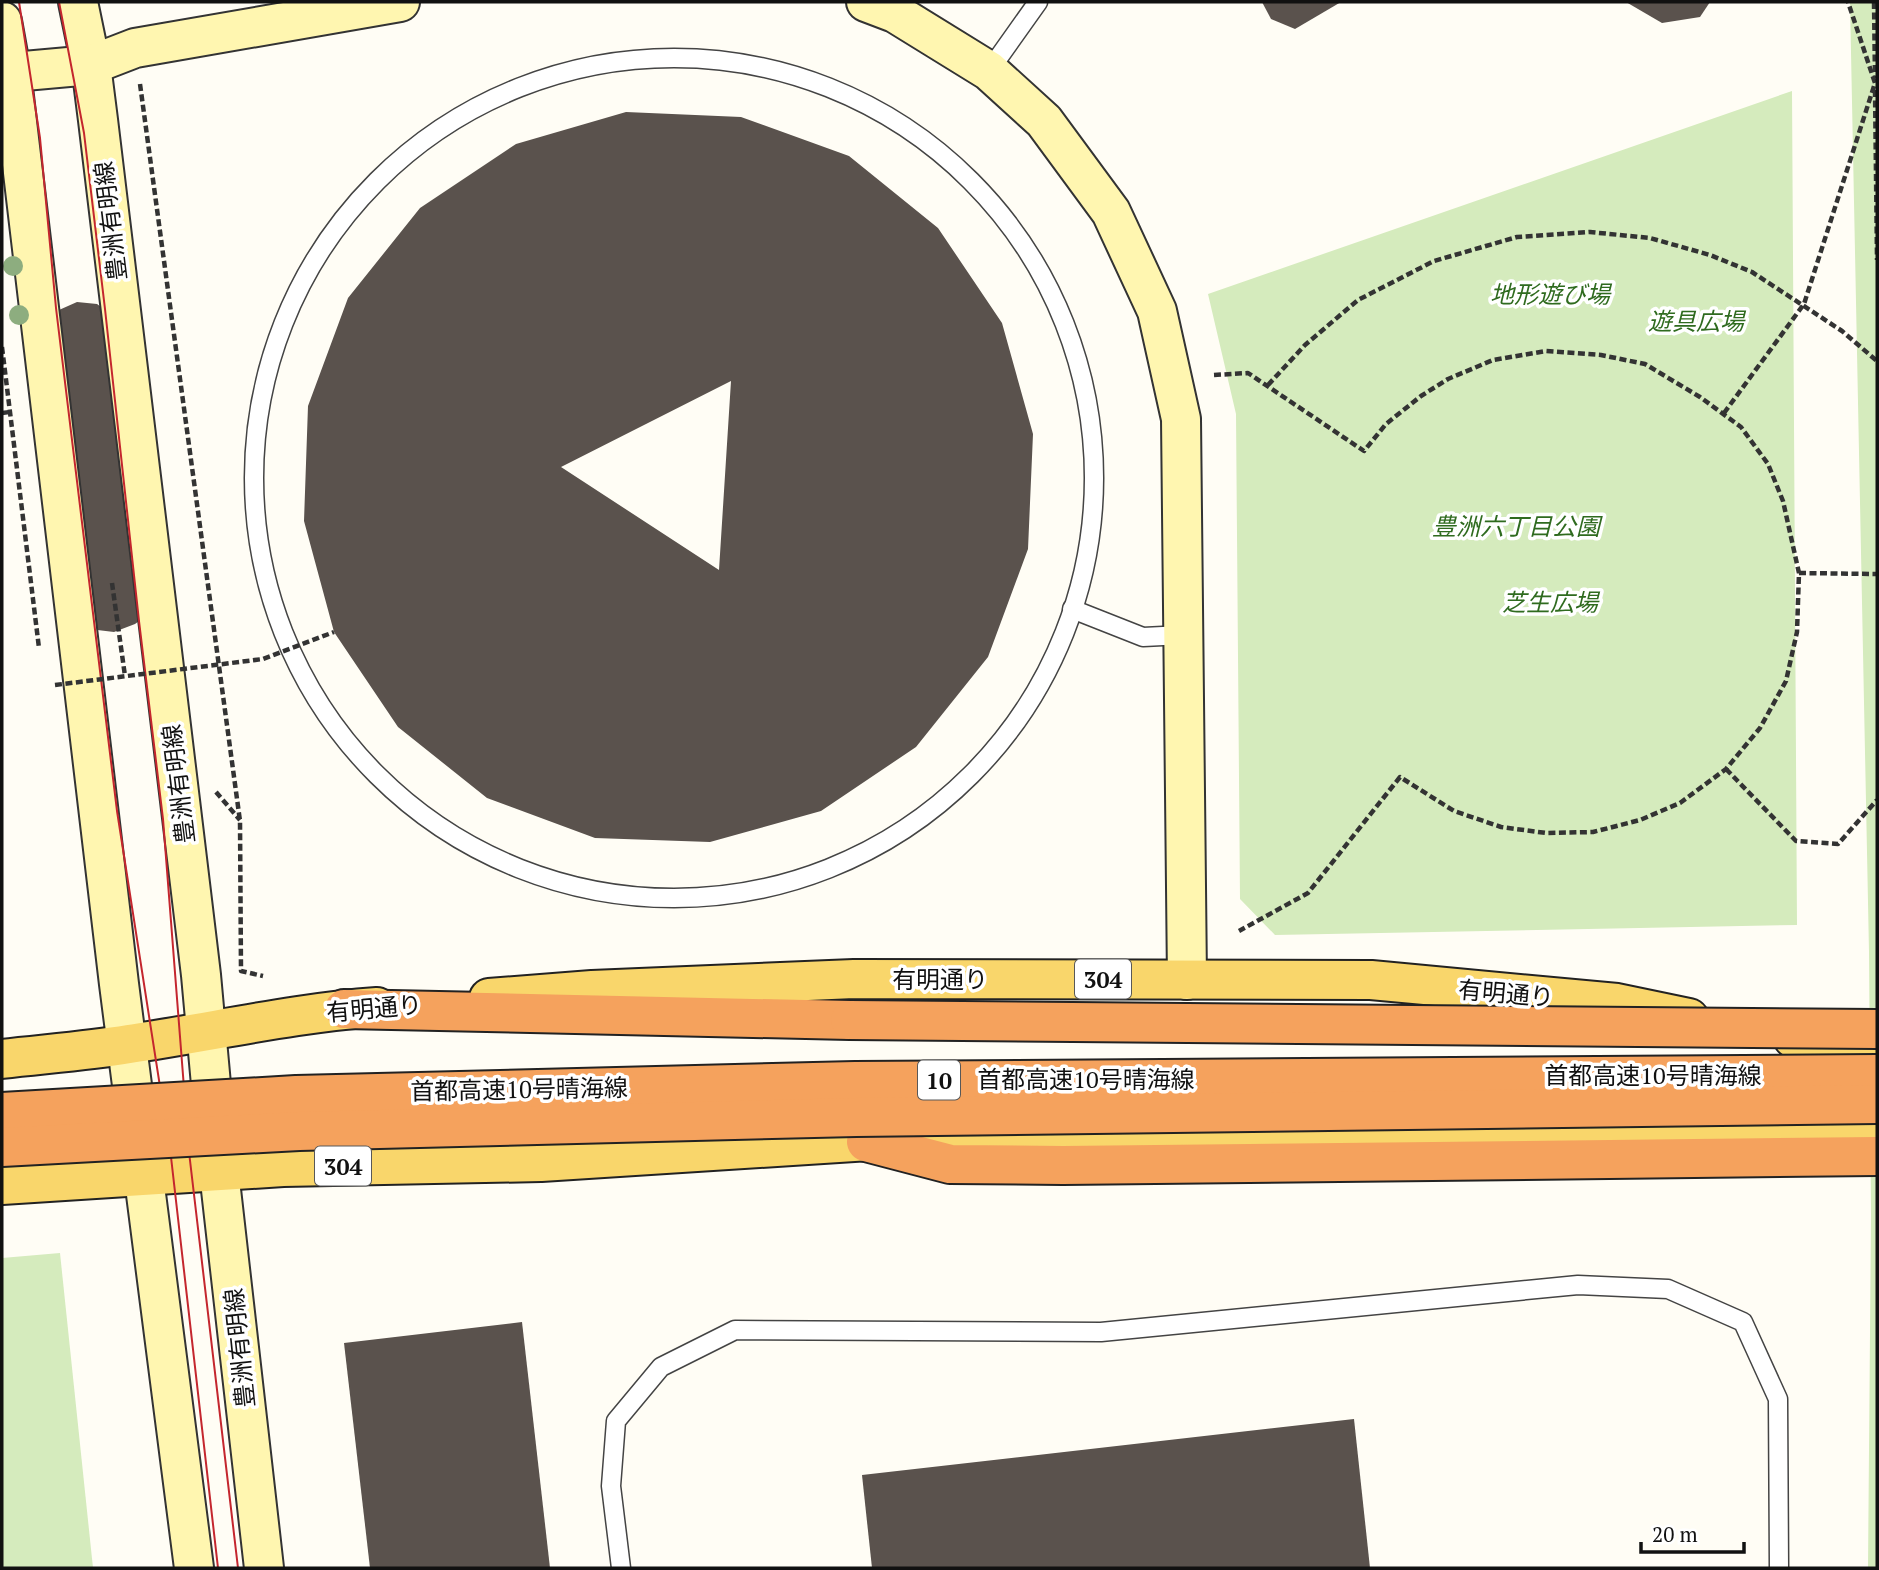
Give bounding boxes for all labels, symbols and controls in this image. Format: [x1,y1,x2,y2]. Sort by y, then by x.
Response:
street label: 豊洲有明線 [87,159,133,283]
park label: 地形遊び場 [1490,278,1613,310]
park label: 遊具広場 [1648,305,1747,337]
park label: 豊洲六丁目公園 [1432,510,1603,542]
park label: 芝生広場 [1502,586,1601,618]
street label: 豊洲有明線 [155,722,201,846]
road number: 304 [1075,960,1131,998]
street label: 有明通り [892,963,988,995]
street label: 有明通り [1457,973,1555,1013]
street label: 有明通り [325,988,423,1028]
street label: 首都高速10号晴海線 [1544,1059,1762,1091]
road number: 10 [918,1060,960,1100]
street label: 首都高速10号晴海線 [977,1063,1195,1095]
street label: 首都高速10号晴海線 [410,1071,628,1107]
road number: 304 [315,1147,371,1186]
street label: 豊洲有明線 [217,1287,261,1409]
scale bar [1641,1510,1744,1554]
text: 20 m [1652,1520,1698,1548]

